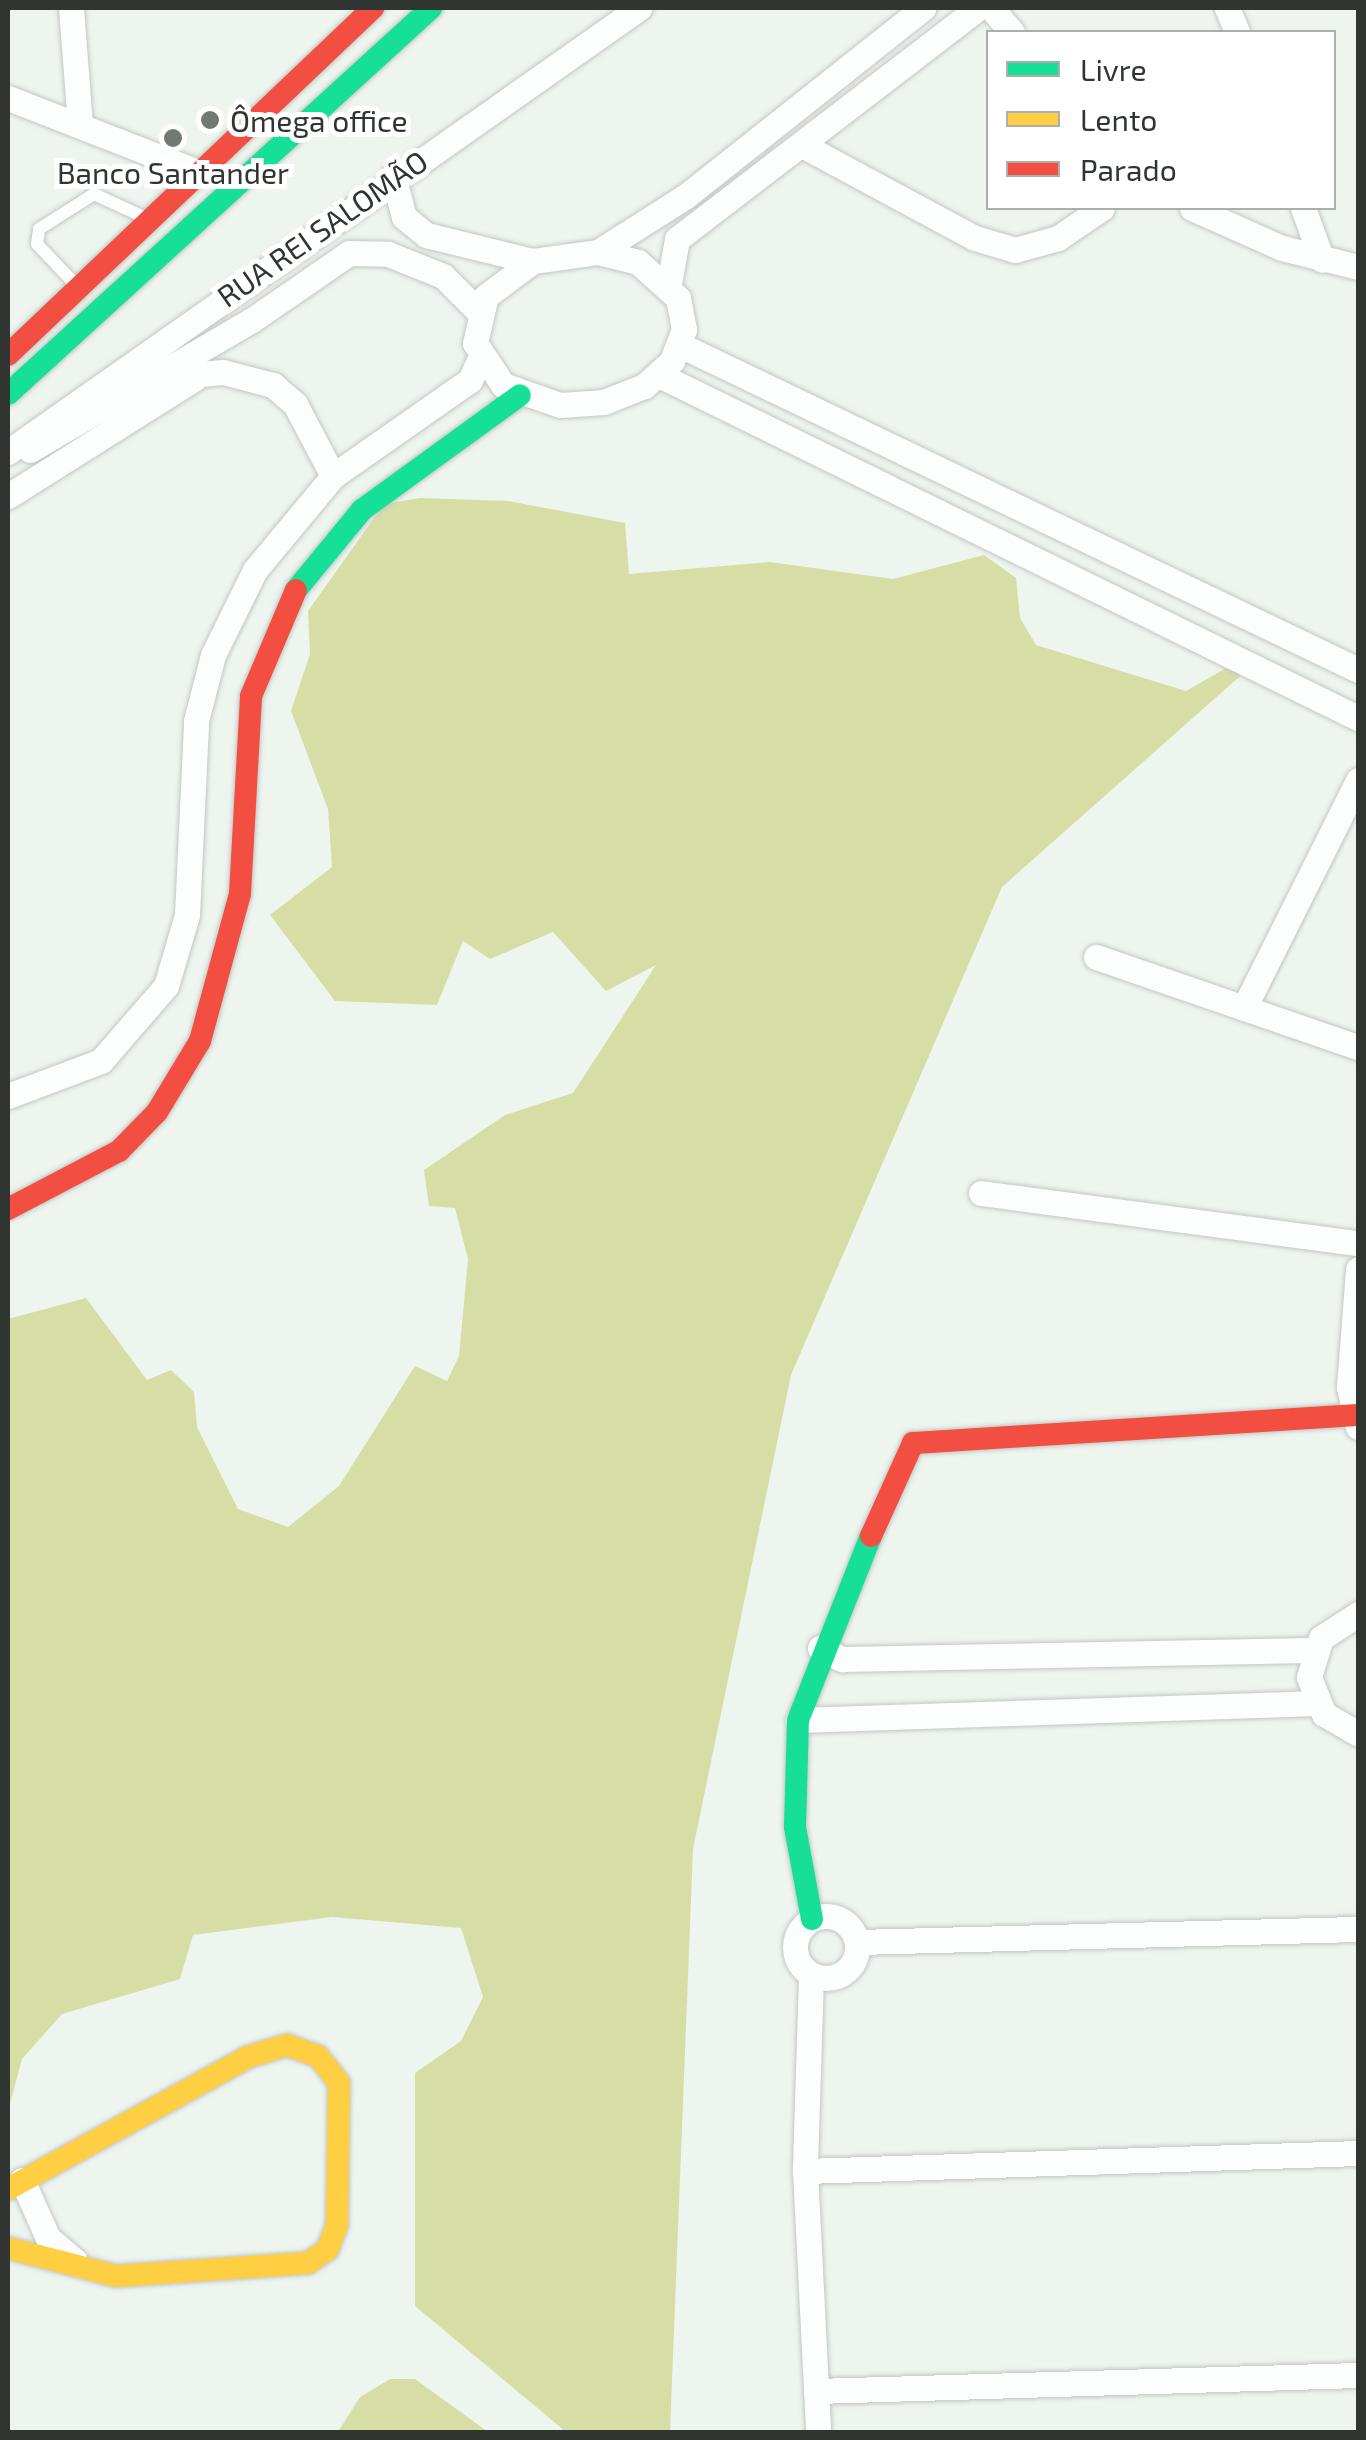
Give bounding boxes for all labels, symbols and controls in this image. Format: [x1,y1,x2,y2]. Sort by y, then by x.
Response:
legend [986,30,1336,210]
text: Livre [1080,51,1147,87]
text: Lento [1080,101,1157,137]
place label: Ômega office [230,102,408,138]
marker: Ômega office [199,109,221,131]
marker: Banco Santander [162,127,184,149]
street label: RUA REI SALOMÃO [210,142,434,314]
text: Parado [1080,151,1177,187]
place label: Banco Santander [57,154,289,190]

